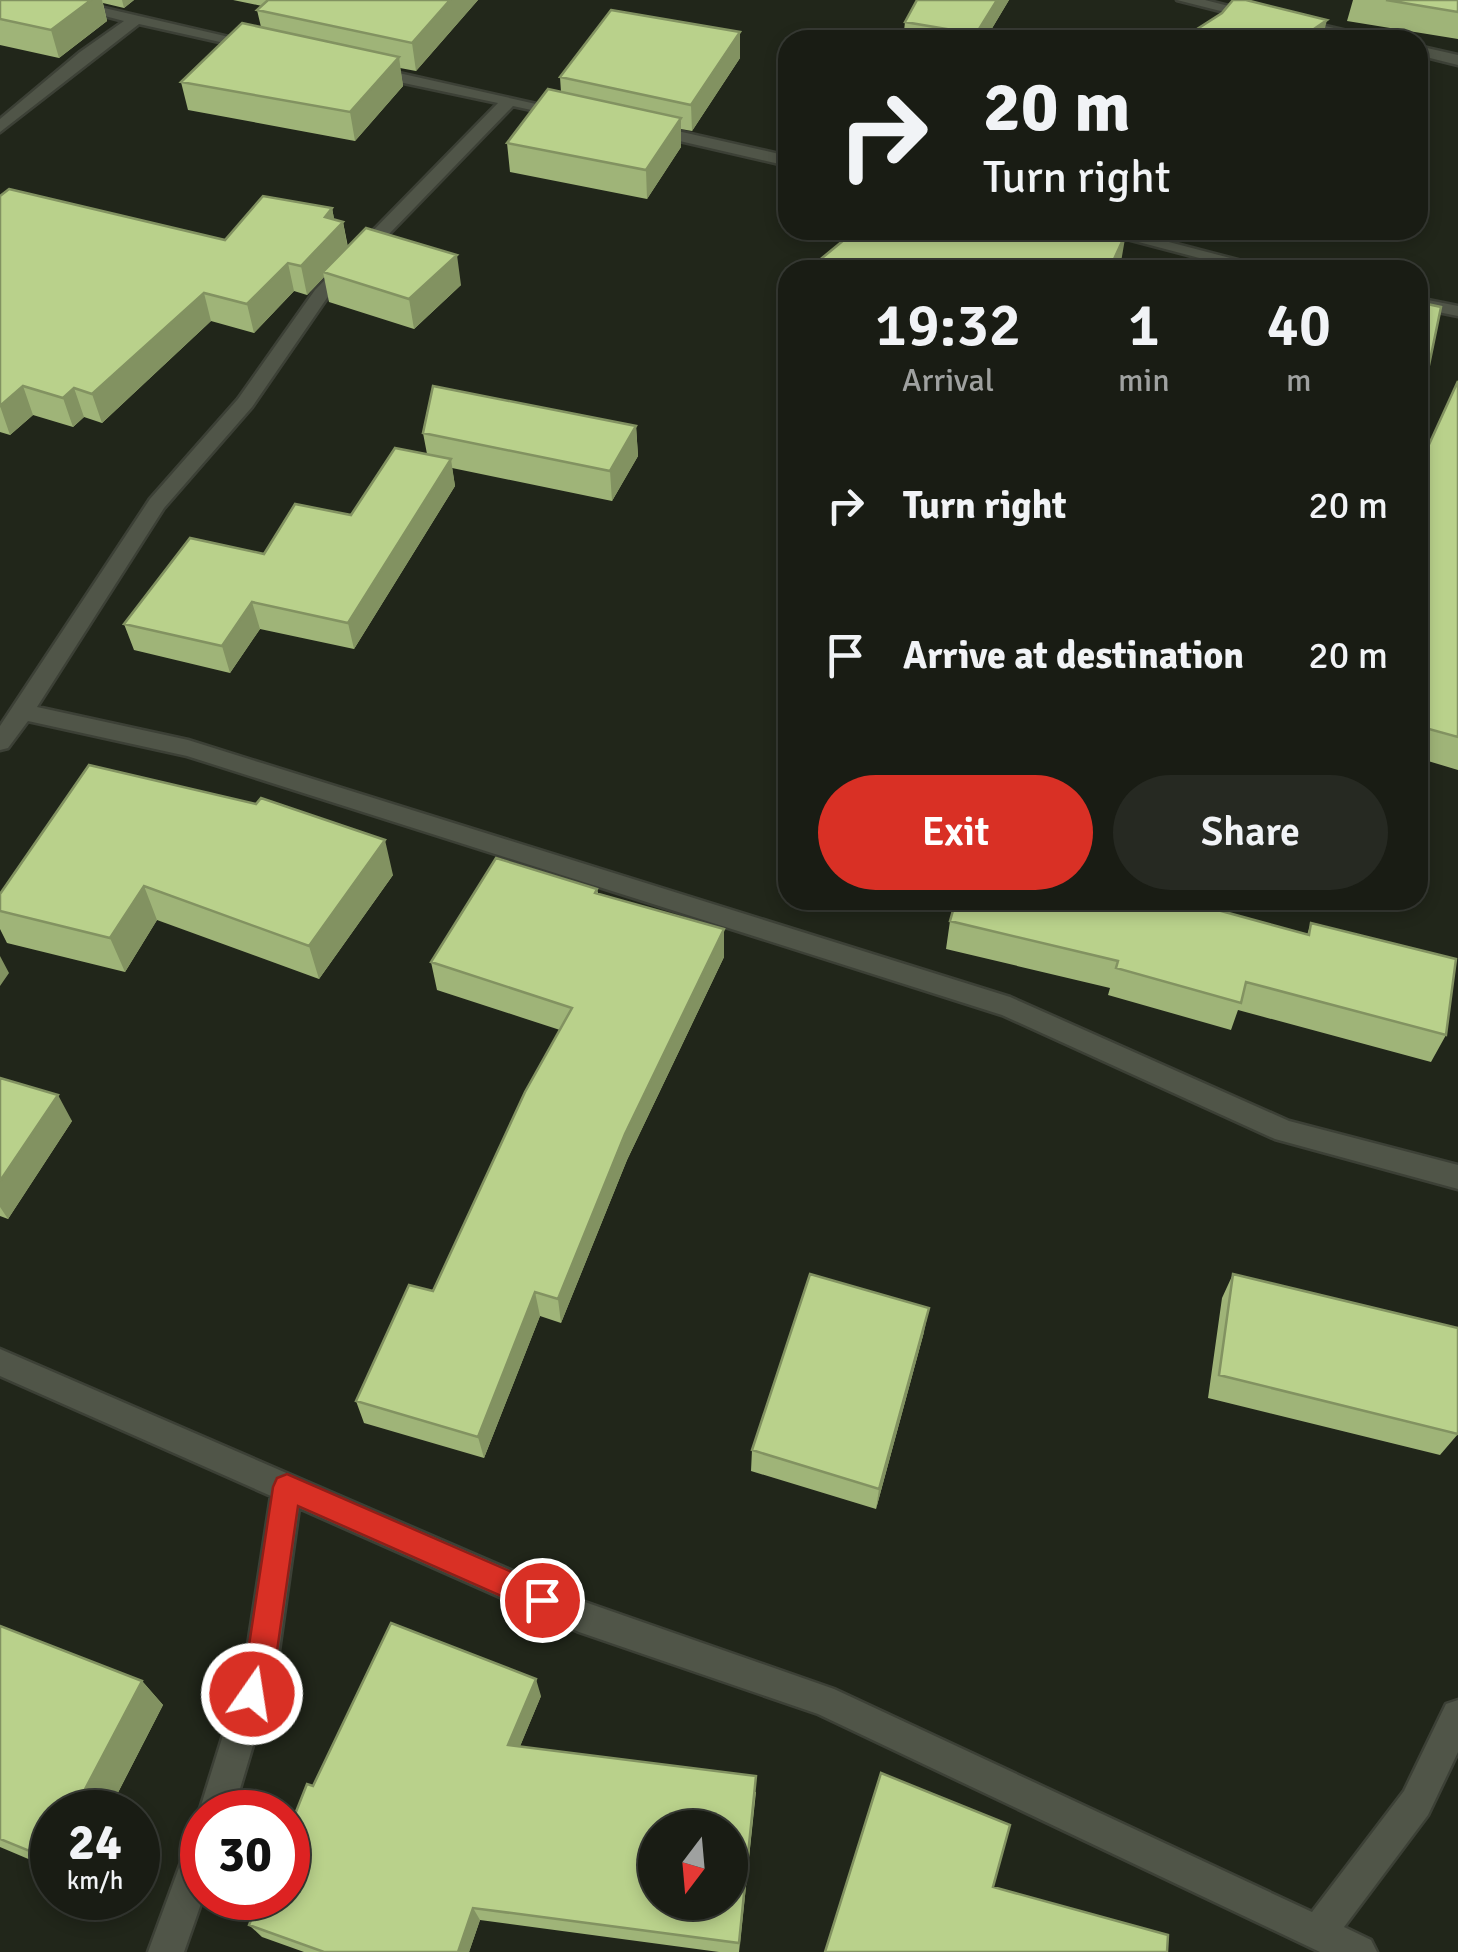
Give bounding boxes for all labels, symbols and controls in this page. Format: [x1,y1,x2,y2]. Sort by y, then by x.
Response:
text: 20 m [983,64,1131,150]
icon: right [818,70,948,200]
text: Turn right [983,150,1171,205]
text: 19:32 [875,289,1021,363]
text: 1 [1128,289,1160,363]
text: 40 [1266,289,1331,363]
text: Arrival [902,361,994,400]
text: min [1118,361,1170,400]
text: m [1286,361,1312,400]
icon: right [818,478,873,533]
text: Turn right [903,482,1067,529]
text: 20 m [1308,482,1388,529]
icon: arrive [818,628,873,683]
text: Arrive at destination [903,632,1244,679]
text: 20 m [1308,632,1388,679]
button: Exit [818,775,1093,890]
button: Share [1113,775,1388,890]
pin [500,1558,585,1643]
icon: arrive [515,1573,570,1628]
position arrow [200,1642,304,1746]
speed limit sign: 30 [180,1790,310,1920]
north arrow [638,1810,748,1920]
map controls [638,1810,748,1920]
text: 24 [68,1812,122,1874]
text: km/h [67,1865,123,1896]

